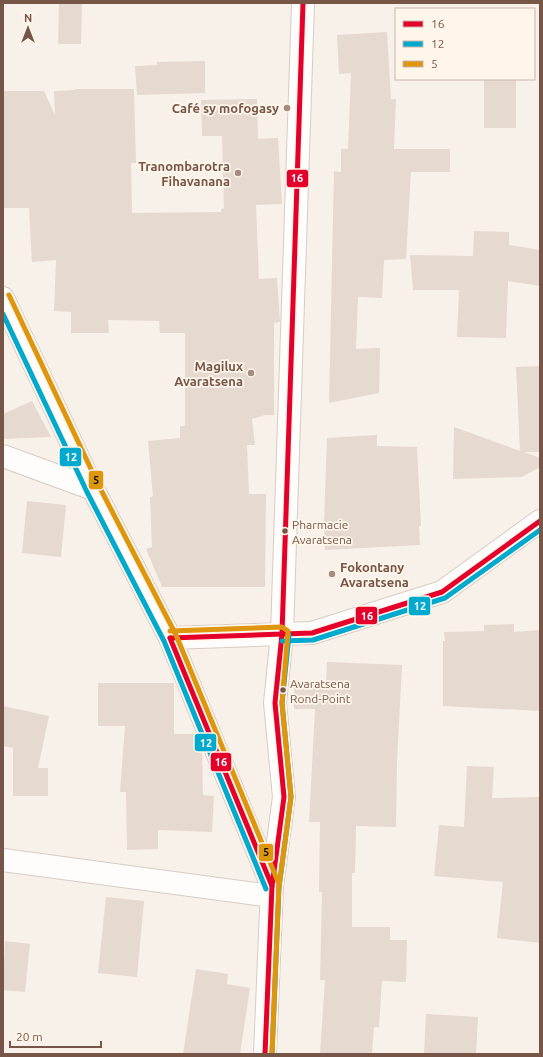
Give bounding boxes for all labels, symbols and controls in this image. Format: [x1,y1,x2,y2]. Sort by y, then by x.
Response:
north arrow [8,8,48,48]
legend [395,8,535,80]
text: N [24,12,32,24]
text: 16 [431,17,445,30]
text: 12 [431,37,445,50]
text: 5 [431,57,438,70]
place label: Café sy mofogasy [172,101,279,115]
marker: Café sy mofogasy [282,103,292,113]
place label: Tranombarotra Fihavanana [138,159,230,188]
marker: Tranombarotra Fihavanana [233,168,243,178]
line badge: 16 [286,169,309,188]
text: 16 [291,172,303,184]
place label: Magilux Avaratsena [174,359,243,388]
marker: Magilux Avaratsena [246,368,256,378]
line badge: 12 [59,447,82,467]
text: 12 [65,451,77,463]
line badge: 5 [88,470,104,490]
text: 5 [93,474,99,486]
place label: Pharmacie Avaratsena [292,518,352,546]
marker: Pharmacie Avaratsena [280,526,290,536]
place label: Fokontany Avaratsena [340,560,409,589]
marker: Fokontany Avaratsena [327,569,337,579]
line badge: 12 [408,596,431,616]
text: 12 [414,600,426,612]
line badge: 16 [355,606,378,625]
text: 16 [361,610,373,622]
place label: Avaratsena Rond-Point [290,677,351,705]
marker: Avaratsena Rond-Point [278,685,288,695]
line badge: 12 [194,733,217,752]
text: 12 [200,737,212,749]
line badge: 16 [210,752,232,772]
text: 16 [215,756,227,768]
line badge: 5 [258,843,274,862]
text: 5 [263,846,269,858]
scale bar [10,1023,101,1049]
text: 20 m [16,1030,43,1043]

